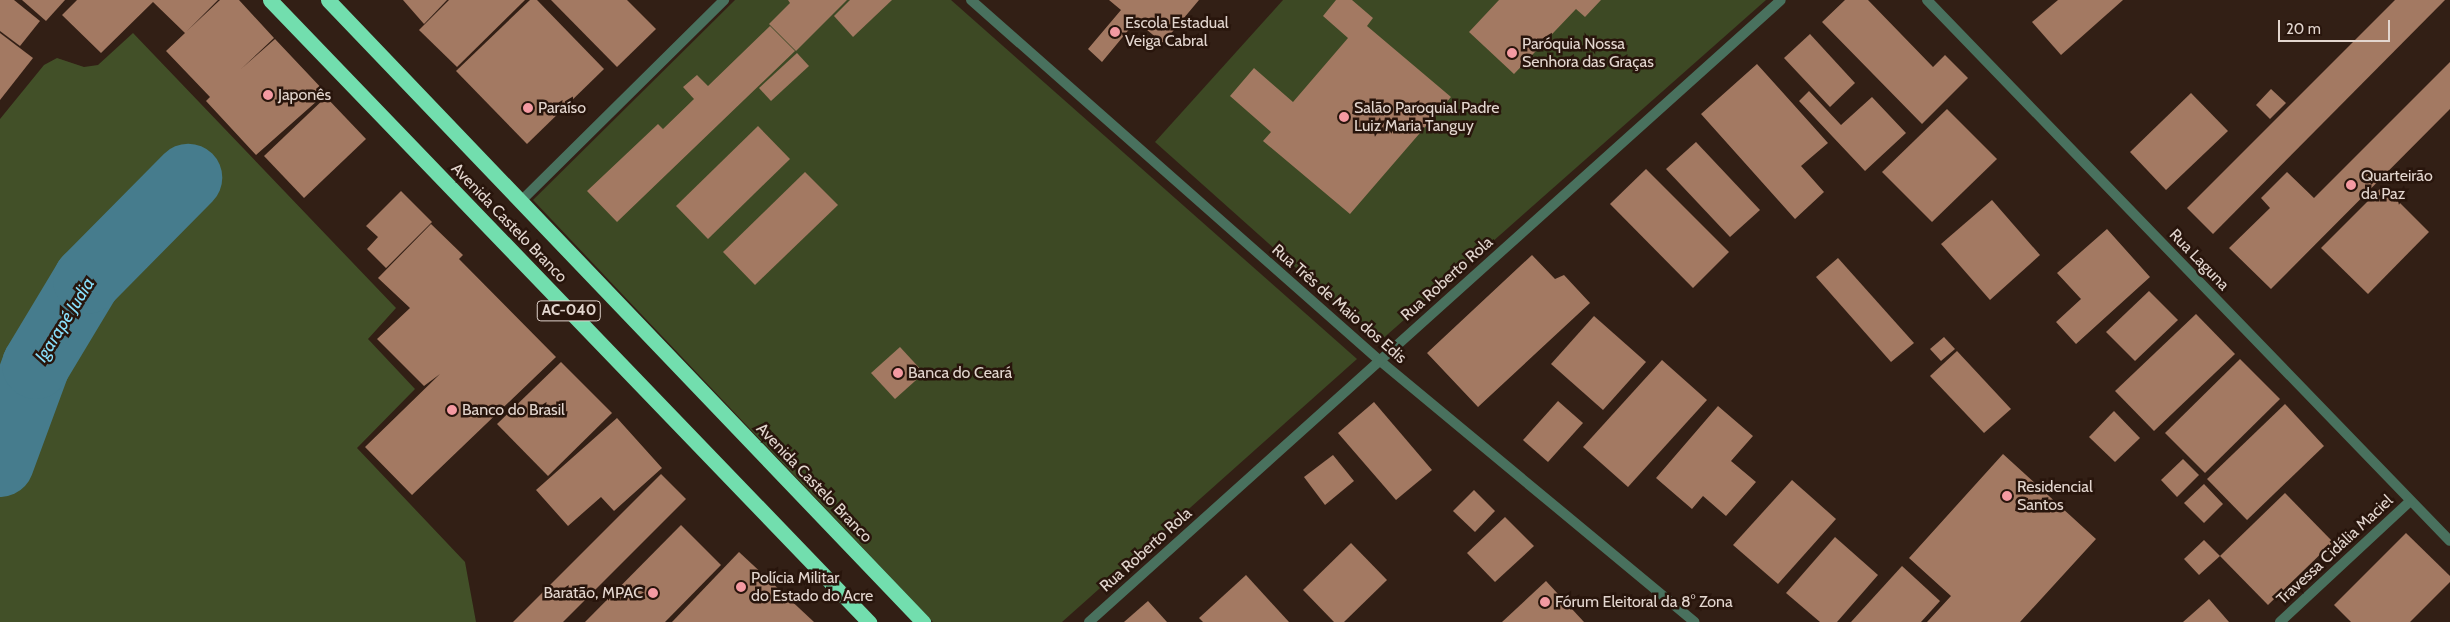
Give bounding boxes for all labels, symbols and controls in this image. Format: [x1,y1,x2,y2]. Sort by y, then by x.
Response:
scale bar [2280,10,2392,42]
place label: Escola Estadual Veiga Cabral [1125,13,1229,51]
text: 20 m [2286,20,2321,38]
marker: Escola Estadual Veiga Cabral [1109,26,1121,38]
place label: Paróquia Nossa Senhora das Graças [1522,34,1654,72]
marker: Paróquia Nossa Senhora das Graças [1506,47,1518,59]
place label: Japonês [278,85,331,105]
marker: Japonês [262,89,274,101]
place label: Paraíso [538,98,586,118]
place label: Salão Paroquial Padre Luiz Maria Tanguy [1354,98,1499,136]
marker: Paraíso [522,102,534,114]
marker: Salão Paroquial Padre Luiz Maria Tanguy [1338,111,1350,123]
street label: Avenida Castelo Branco [447,159,571,287]
place label: Quarteirão da Paz [2361,166,2433,204]
marker: Quarteirão da Paz [2345,179,2357,191]
street label: Rua Laguna [2165,225,2233,295]
street label: Rua Roberto Rola [1397,233,1497,325]
street label: Rua Três de Maio dos Edis [1268,240,1410,368]
water label: Igarapé Judia [31,274,99,366]
road number: AC-040 [536,298,602,324]
place label: Banca do Ceará [908,363,1012,383]
marker: Banca do Ceará [892,367,904,379]
place label: Banco do Brasil [462,400,565,420]
marker: Banco do Brasil [446,404,458,416]
street label: Avenida Castelo Branco [752,419,876,547]
place label: Residencial Santos [2017,477,2093,515]
marker: Residencial Santos [2001,490,2013,502]
street label: Travessa Cidália Maciel [2273,491,2397,609]
street label: Rua Roberto Rola [1096,504,1196,596]
place label: Polícia Militar do Estado do Acre [751,568,873,606]
marker: Polícia Militar do Estado do Acre [735,581,747,593]
place label: Baratão, MPAC [543,583,643,603]
marker: Baratão, MPAC [647,587,659,599]
place label: Fórum Eleitoral da 8° Zona [1555,592,1733,612]
marker: Fórum Eleitoral da 8° Zona [1539,596,1551,608]

